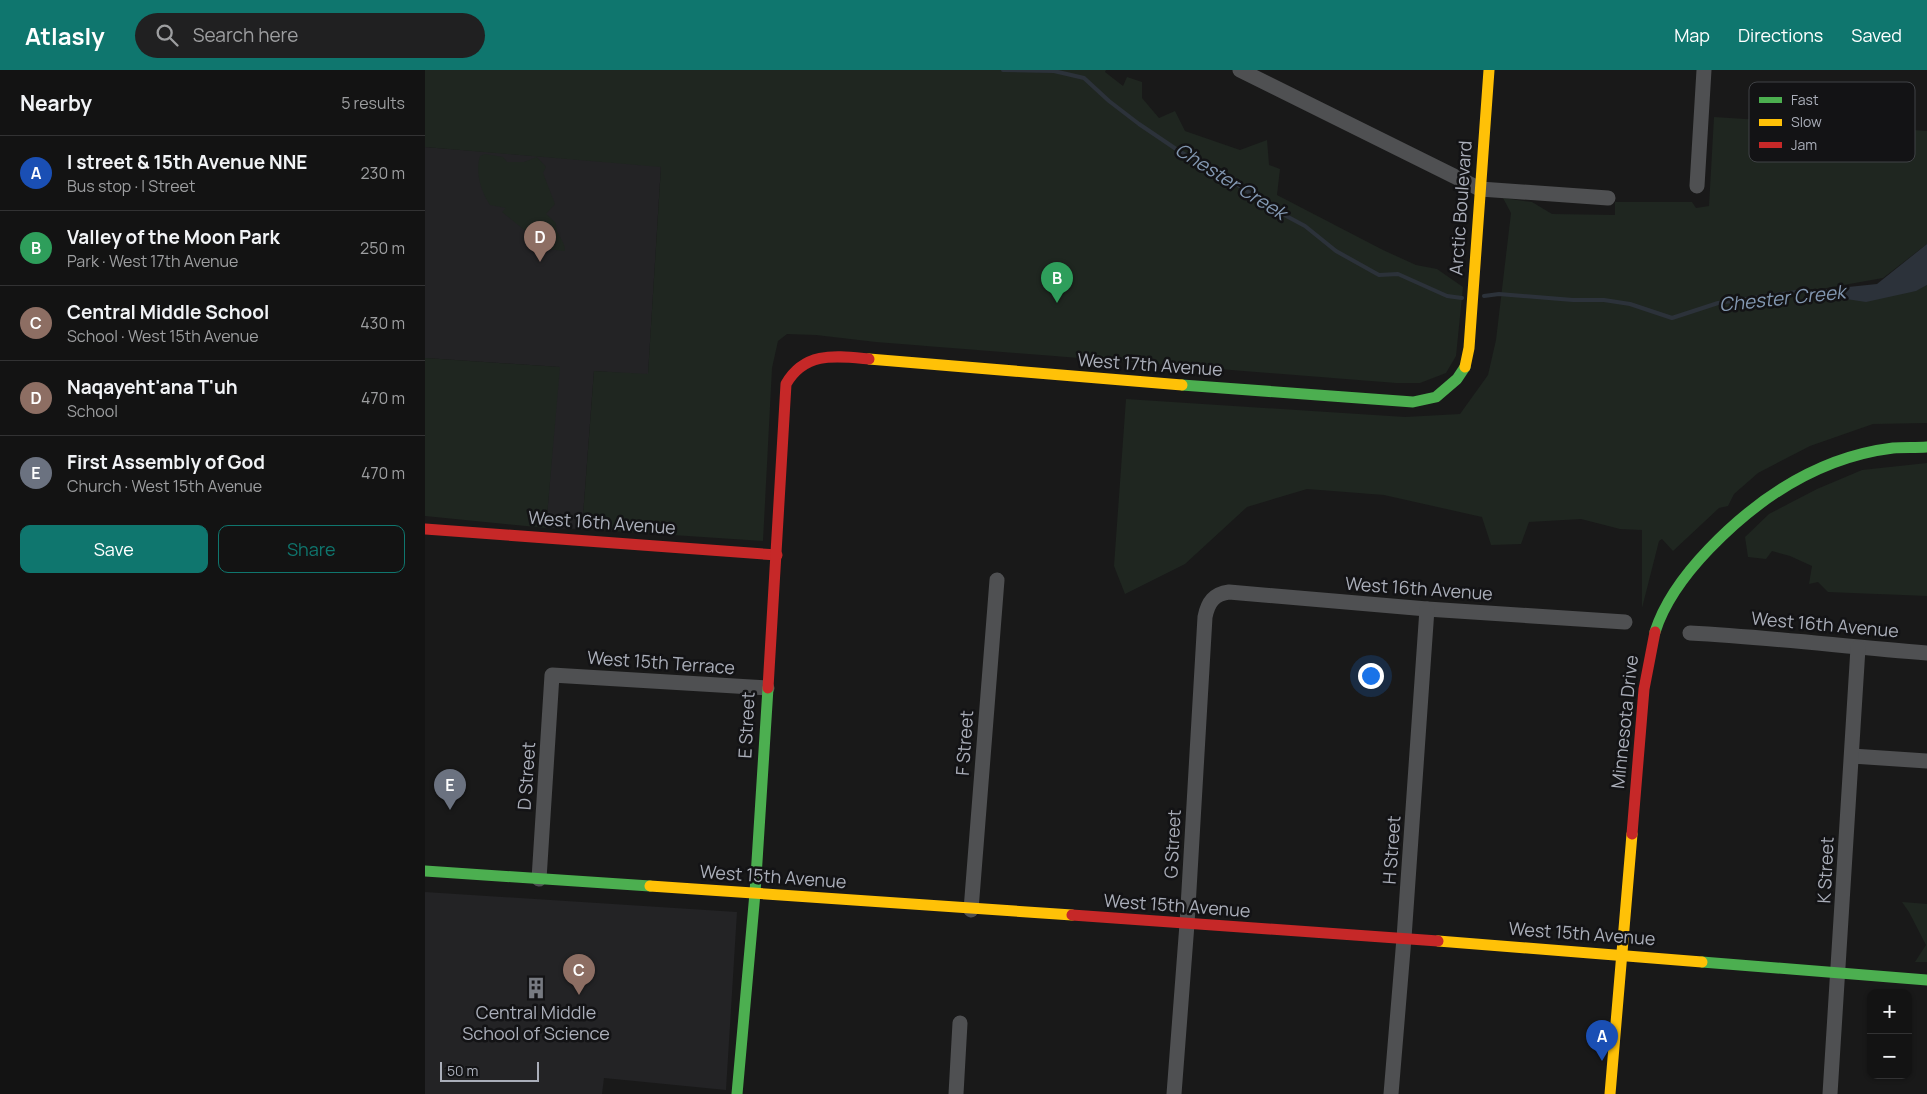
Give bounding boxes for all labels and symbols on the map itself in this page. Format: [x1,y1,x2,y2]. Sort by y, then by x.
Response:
legend [1749,82,1915,162]
text: Fast [1791,90,1819,109]
text: Slow [1791,112,1822,131]
text: Jam [1791,135,1817,154]
water label: Chester Creek [1170,136,1294,227]
street label: Arctic Boulevard [1443,140,1477,276]
pin: D [524,221,556,262]
pin: B [1041,262,1073,303]
water label: Chester Creek [1718,278,1849,318]
street label: West 17th Avenue [1077,347,1224,381]
street label: West 16th Avenue [527,505,677,539]
street label: West 16th Avenue [1344,571,1494,605]
street label: West 16th Avenue [1750,606,1900,642]
street label: West 15th Terrace [586,645,736,679]
street label: Minnesota Drive [1605,654,1643,790]
your location [1358,663,1384,689]
street label: E Street [732,691,760,759]
street label: F Street [950,709,978,776]
street label: D Street [512,741,540,811]
pin: E [434,769,466,810]
street label: G Street [1158,809,1186,879]
street label: H Street [1377,815,1405,885]
street label: K Street [1811,836,1839,904]
street label: West 15th Avenue [699,859,847,893]
street label: West 15th Avenue [1103,888,1251,922]
street label: West 15th Avenue [1508,916,1656,950]
pin: C [563,954,595,995]
building icon: Central Middle School of Science [523,975,549,1001]
place label: Central Middle School of Science [462,1000,610,1045]
pin: A [1586,1020,1618,1061]
scale bar [440,1059,539,1082]

